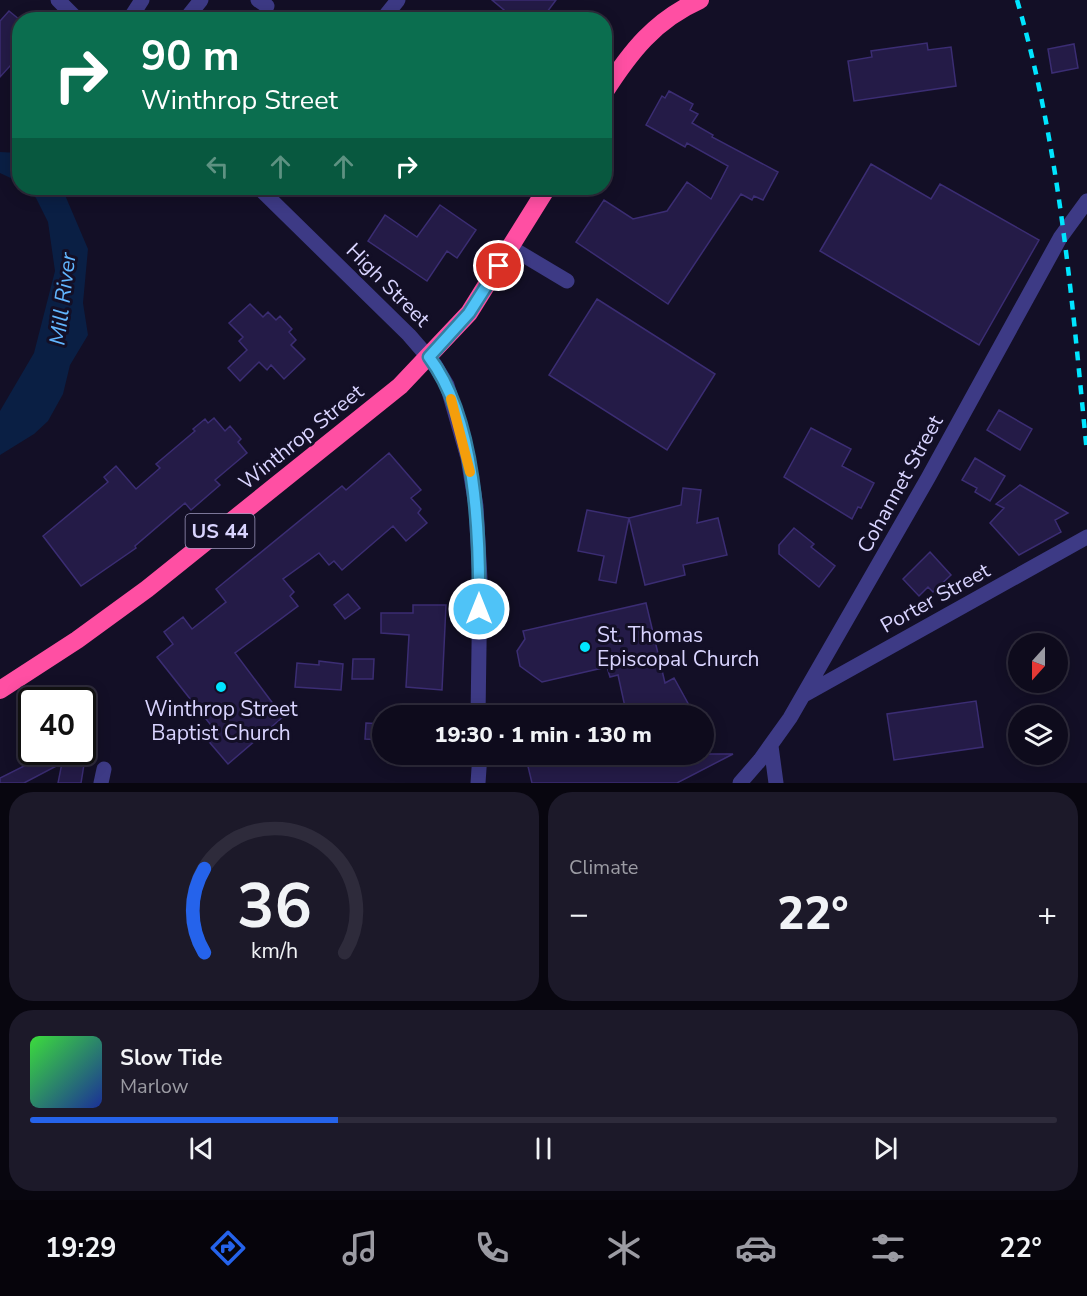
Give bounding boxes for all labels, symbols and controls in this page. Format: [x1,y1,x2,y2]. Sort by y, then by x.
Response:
text: 90 m [141,28,240,85]
icon: right [42,36,120,114]
text: Winthrop Street [141,82,338,119]
icon: left [201,150,234,183]
icon: ahead [264,150,297,183]
icon: ahead [327,150,360,183]
icon: right [390,150,423,183]
street label: High Street [340,237,436,333]
pin [473,240,524,291]
icon: arrive [482,249,515,282]
water label: Mill River [42,250,84,347]
street label: Winthrop Street [233,378,370,496]
street label: Cohannet Street [851,410,950,558]
road number: US 44 [186,514,254,548]
street label: Porter Street [875,556,995,640]
position arrow [447,577,511,641]
place label: St. Thomas Episcopal Church [597,621,760,673]
north arrow [1008,633,1068,693]
map controls [1008,633,1068,765]
marker: St. Thomas Episcopal Church [578,640,592,654]
marker: Winthrop Street Baptist Church [214,680,228,694]
speed limit sign: 40 [18,687,96,765]
place label: Winthrop Street Baptist Church [144,695,298,747]
button: layers [1008,705,1068,765]
text: 19:30 · 1 min · 130 m [434,720,652,750]
text: Climate [569,854,638,881]
text: 36 [237,864,311,949]
text: 22° [777,884,849,945]
text: − [569,892,589,937]
text: + [1037,892,1057,937]
text: km/h [250,937,298,967]
text: Slow Tide [120,1043,222,1073]
text: Marlow [120,1073,188,1100]
icon: previous [185,1132,218,1165]
icon: pause [527,1132,560,1165]
icon: next [869,1132,902,1165]
icon: directions [207,1227,249,1269]
icon: music [339,1227,381,1269]
icon: phone [471,1227,513,1269]
icon: climate [603,1227,645,1269]
icon: car [735,1227,777,1269]
icon: filters [867,1227,909,1269]
text: 19:29 [45,1230,117,1267]
text: 22° [999,1230,1042,1267]

